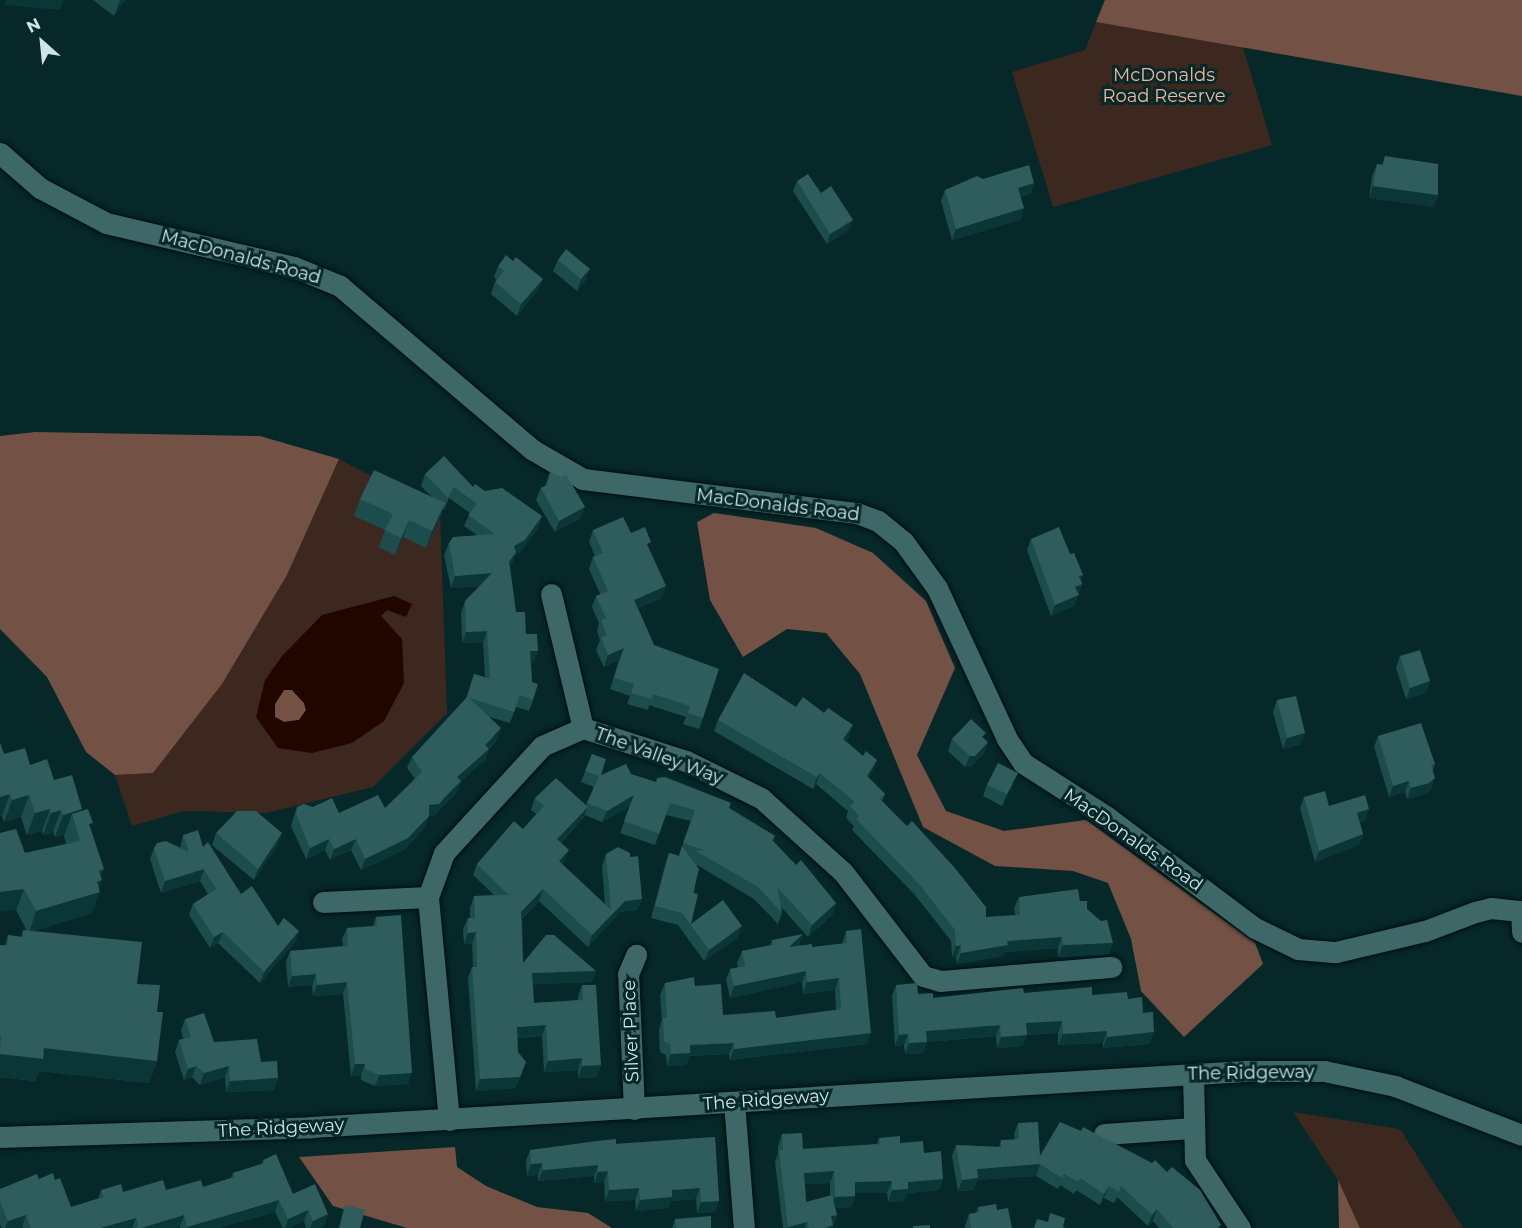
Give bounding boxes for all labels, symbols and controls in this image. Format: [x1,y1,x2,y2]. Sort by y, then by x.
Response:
north arrow [12,12,72,72]
text: N [24,14,44,37]
park label: McDonalds Road Reserve [1102,65,1226,107]
street label: MacDonalds Road [159,225,323,289]
street label: MacDonalds Road [695,484,861,526]
street label: The Valley Way [592,723,726,789]
street label: MacDonalds Road [1059,784,1207,896]
street label: Silver Place [618,980,644,1082]
street label: The Ridgeway [1187,1061,1315,1085]
street label: The Ridgeway [702,1085,830,1115]
street label: The Ridgeway [217,1114,345,1142]

